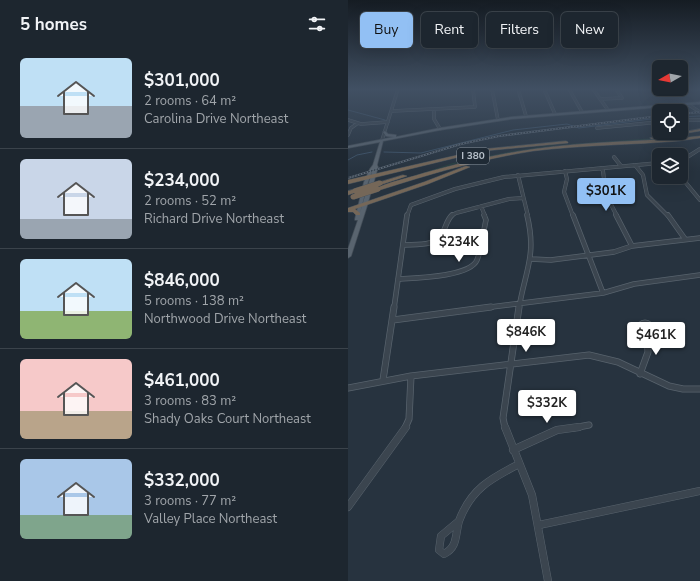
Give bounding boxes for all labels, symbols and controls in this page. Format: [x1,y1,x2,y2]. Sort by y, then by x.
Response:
chip: Buy [360,12,413,48]
chip: Rent [421,12,478,48]
chip: Filters [486,12,553,48]
chip: New [561,12,618,48]
text: 5 homes [20,13,87,36]
icon: filters [306,13,328,35]
north arrow [652,60,688,96]
map controls [652,60,688,184]
text: $301,000 [144,69,220,92]
icon: home [52,74,100,122]
text: 2 rooms · 64 m² [144,92,236,110]
button: locate [652,104,688,140]
text: Carolina Drive Northeast [144,110,288,128]
road number: I 380 [457,148,489,164]
button: layers [652,148,688,184]
text: $234,000 [144,169,220,192]
icon: home [52,175,100,223]
pin: $301K [578,178,634,212]
text: $301K [586,182,626,200]
text: 2 rooms · 52 m² [144,192,236,210]
text: Richard Drive Northeast [144,210,284,228]
pin: $234K [431,229,487,263]
text: $234K [439,233,479,251]
text: $846,000 [144,269,220,292]
icon: home [52,275,100,323]
text: 5 rooms · 138 m² [144,292,244,310]
text: Northwood Drive Northeast [144,310,306,328]
pin: $846K [498,319,554,353]
pin: $461K [628,322,684,356]
text: $846K [506,323,546,341]
text: $461K [636,326,676,344]
text: $461,000 [144,369,220,392]
icon: home [52,375,100,423]
pin: $332K [519,390,575,424]
text: 3 rooms · 83 m² [144,392,236,410]
text: $332K [527,394,567,412]
text: Shady Oaks Court Northeast [144,410,311,428]
text: $332,000 [144,469,220,492]
icon: home [52,475,100,523]
text: 3 rooms · 77 m² [144,492,236,510]
text: Valley Place Northeast [144,510,277,528]

